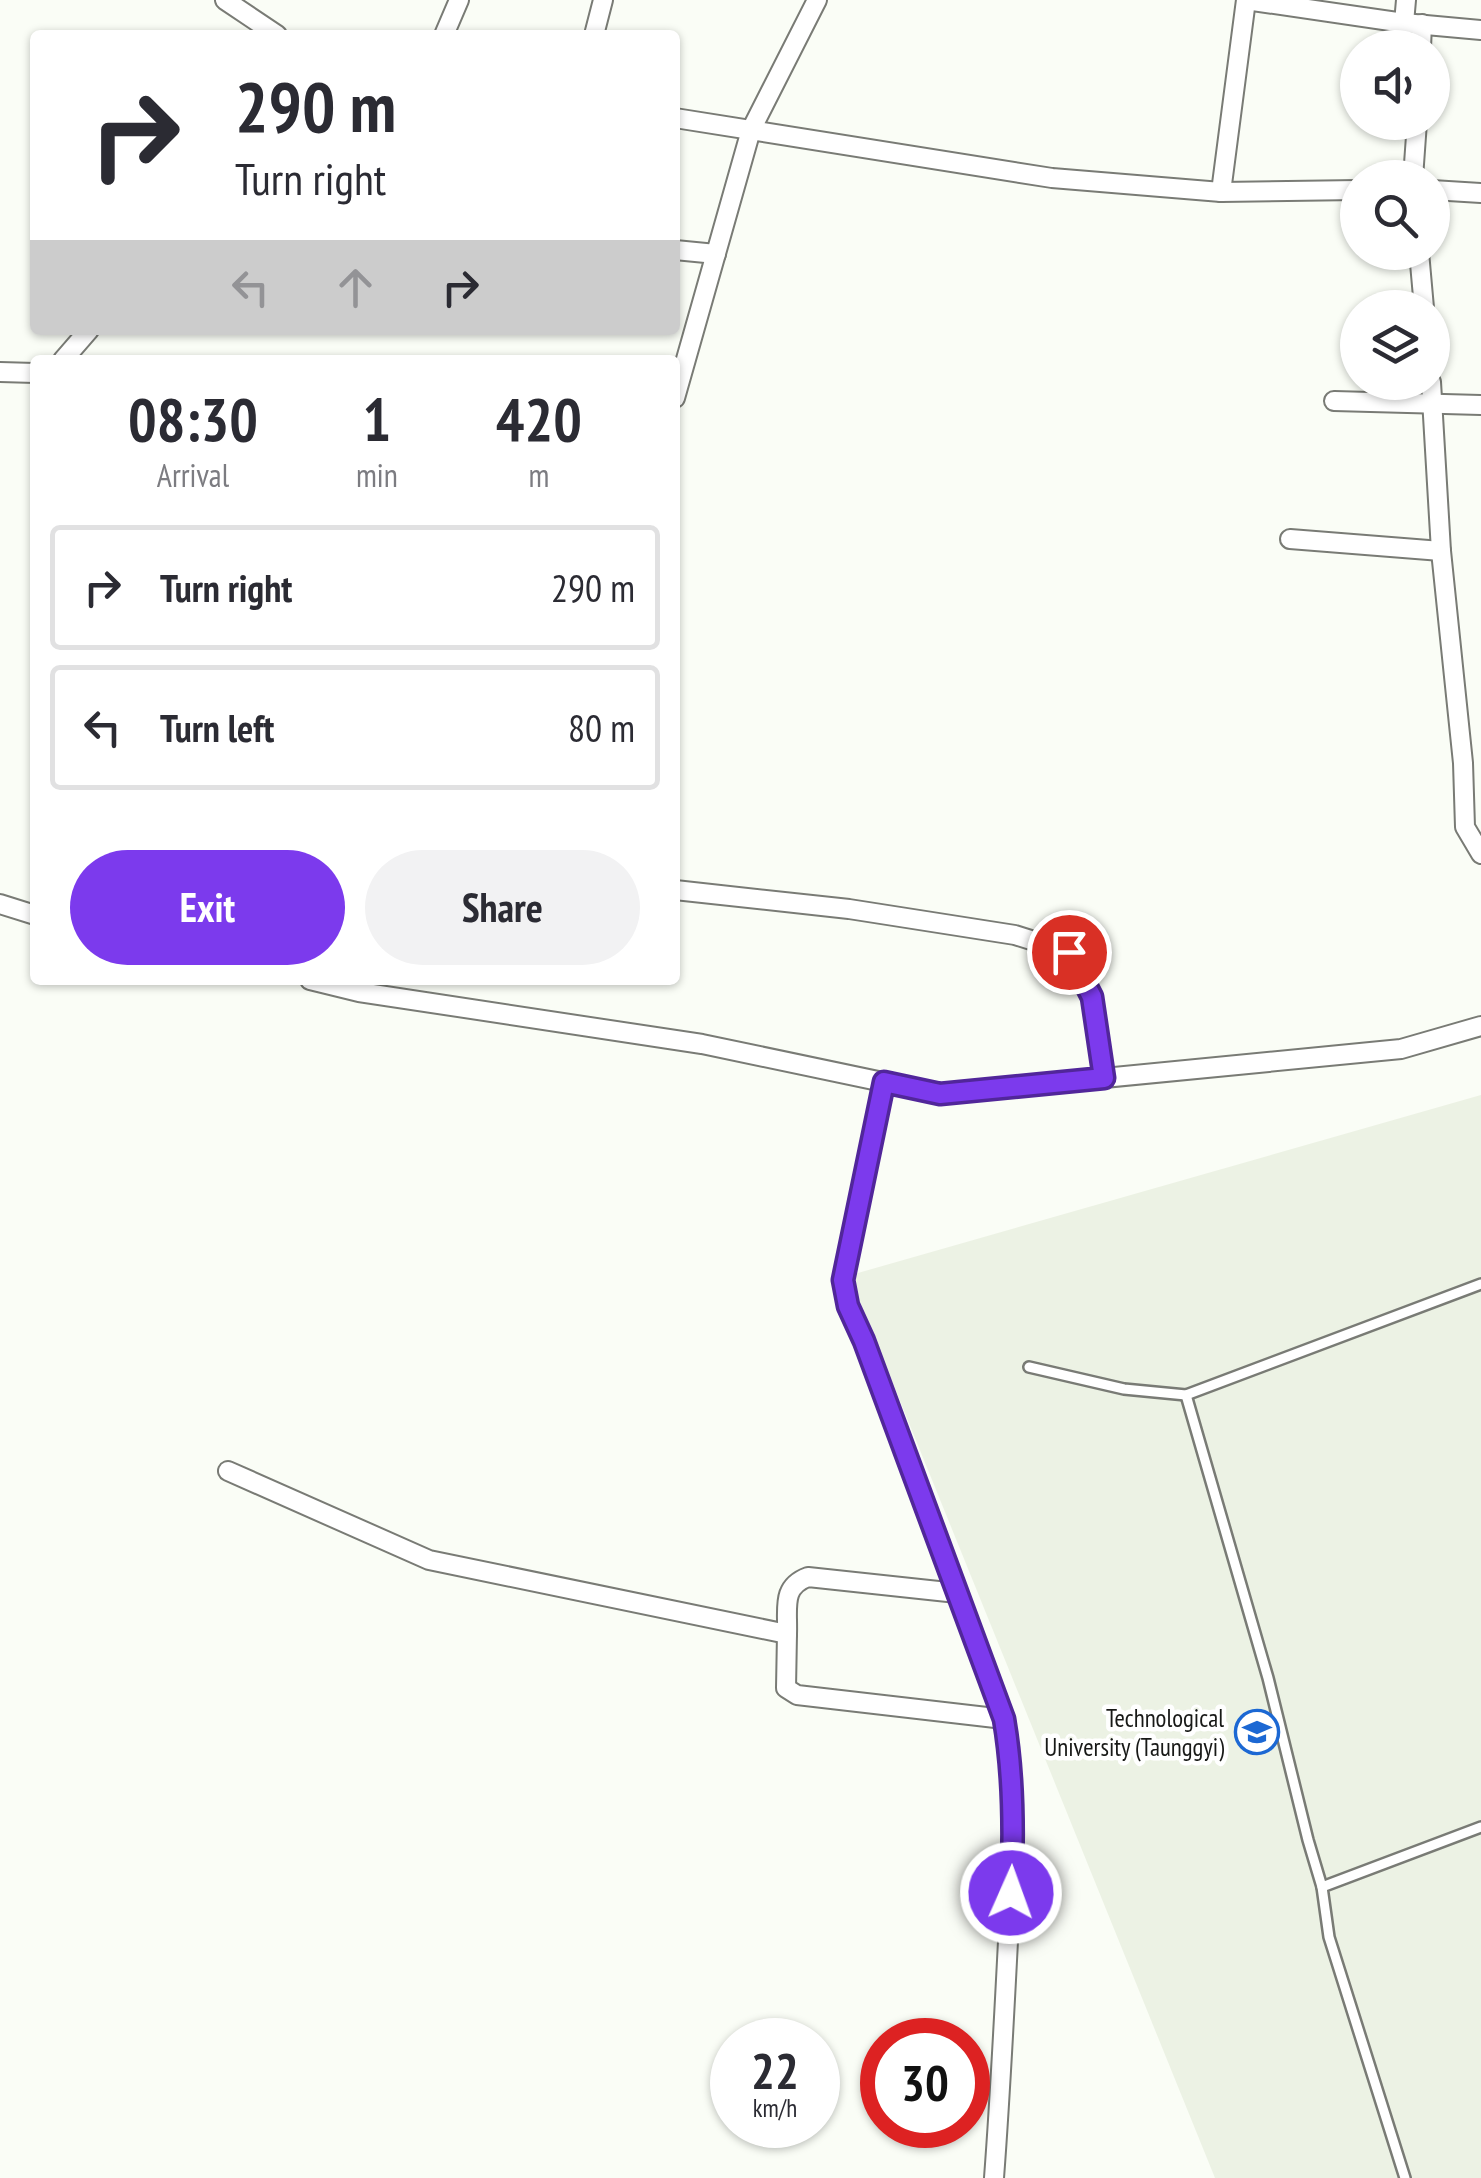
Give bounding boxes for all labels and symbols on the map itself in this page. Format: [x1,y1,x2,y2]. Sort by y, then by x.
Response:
pin [1027,910,1112,995]
place label: Technological University (Taunggyi) [1044,1702,1224,1763]
school or university icon: Technological University (Taunggyi) [1234,1709,1280,1755]
position arrow [959,1841,1063,1945]
speed limit sign: 30 [860,2018,990,2148]

